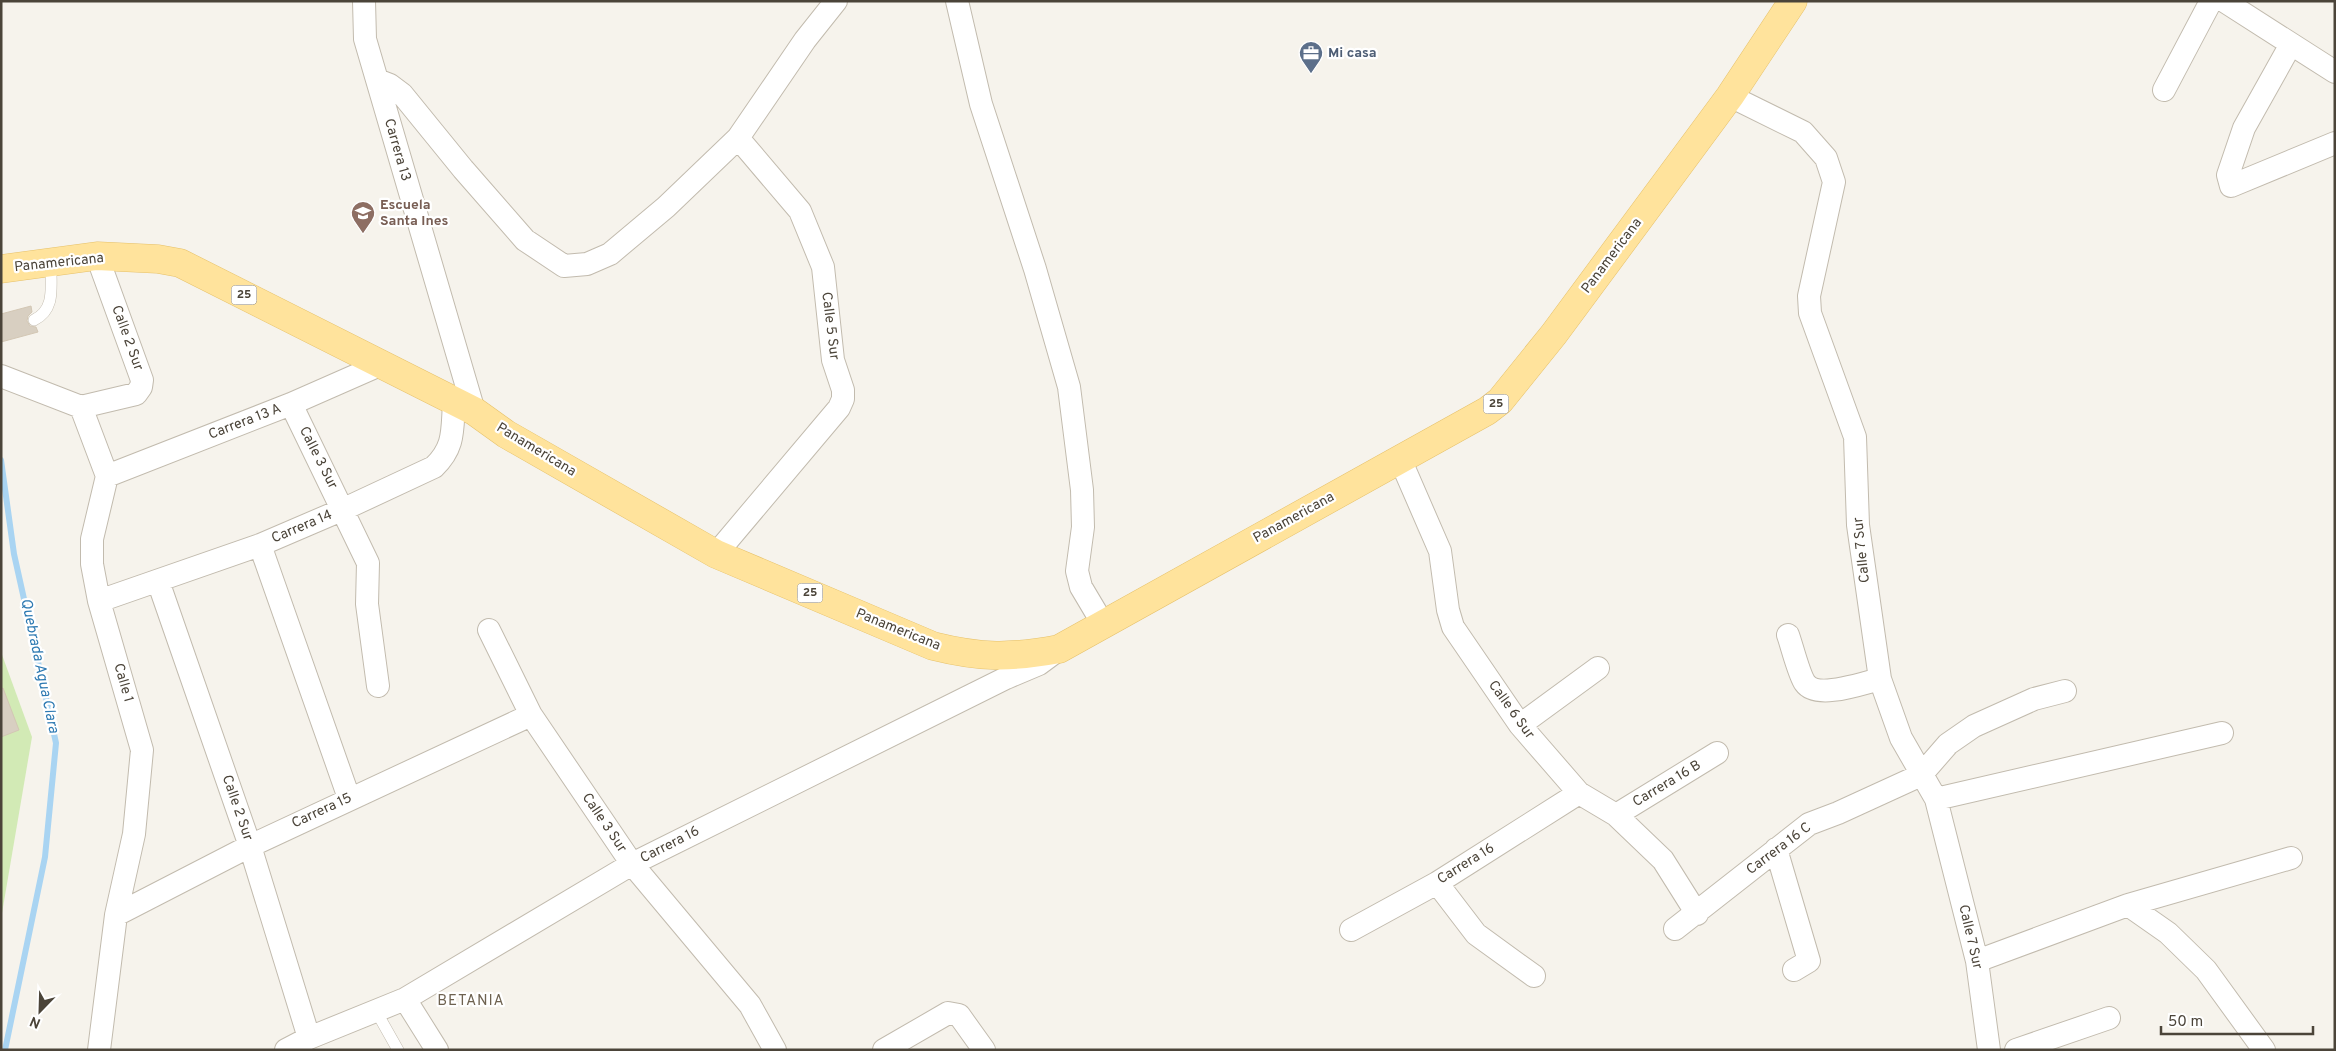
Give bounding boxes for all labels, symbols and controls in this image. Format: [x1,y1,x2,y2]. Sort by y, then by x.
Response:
office icon: Mi casa [1298,40,1324,74]
place label: Mi casa [1328,45,1377,62]
street label: Carrera 13 [380,117,414,183]
place label: Escuela Santa Ines [380,197,448,230]
school or university icon: Escuela Santa Ines [350,200,376,234]
street label: Panamericana [1578,215,1646,297]
street label: Panamericana [13,250,105,276]
road number: 25 [232,286,256,304]
street label: Calle 5 Sur [817,291,843,362]
street label: Calle 2 Sur [107,303,147,373]
road number: 25 [1484,394,1508,414]
street label: Carrera 13 A [206,400,284,444]
street label: Panamericana [493,420,579,480]
street label: Calle 3 Sur [295,424,341,493]
street label: Panamericana [1251,489,1337,547]
street label: Carrera 14 [269,507,335,547]
street label: Calle 7 Sur [1850,516,1874,584]
road number: 25 [798,584,822,602]
water label: Quebrada Agua Clara [15,597,63,735]
street label: Panamericana [853,605,943,655]
street label: Calle 1 [109,662,137,704]
street label: Calle 6 Sur [1484,677,1538,743]
street label: Carrera 16 B [1630,757,1704,811]
street label: Calle 2 Sur [218,773,256,844]
street label: Carrera 15 [289,790,355,832]
street label: Calle 3 Sur [578,790,630,856]
street label: Carrera 16 C [1743,819,1815,879]
street label: Carrera 16 [638,823,702,867]
street label: Carrera 16 [1434,840,1498,888]
street label: Calle 7 Sur [1954,903,1986,972]
north arrow [15,986,65,1036]
district label: BETANIA [437,992,505,1011]
scale bar [2161,1004,2314,1036]
text: N [28,1012,43,1031]
text: 50 m [2168,1013,2203,1032]

